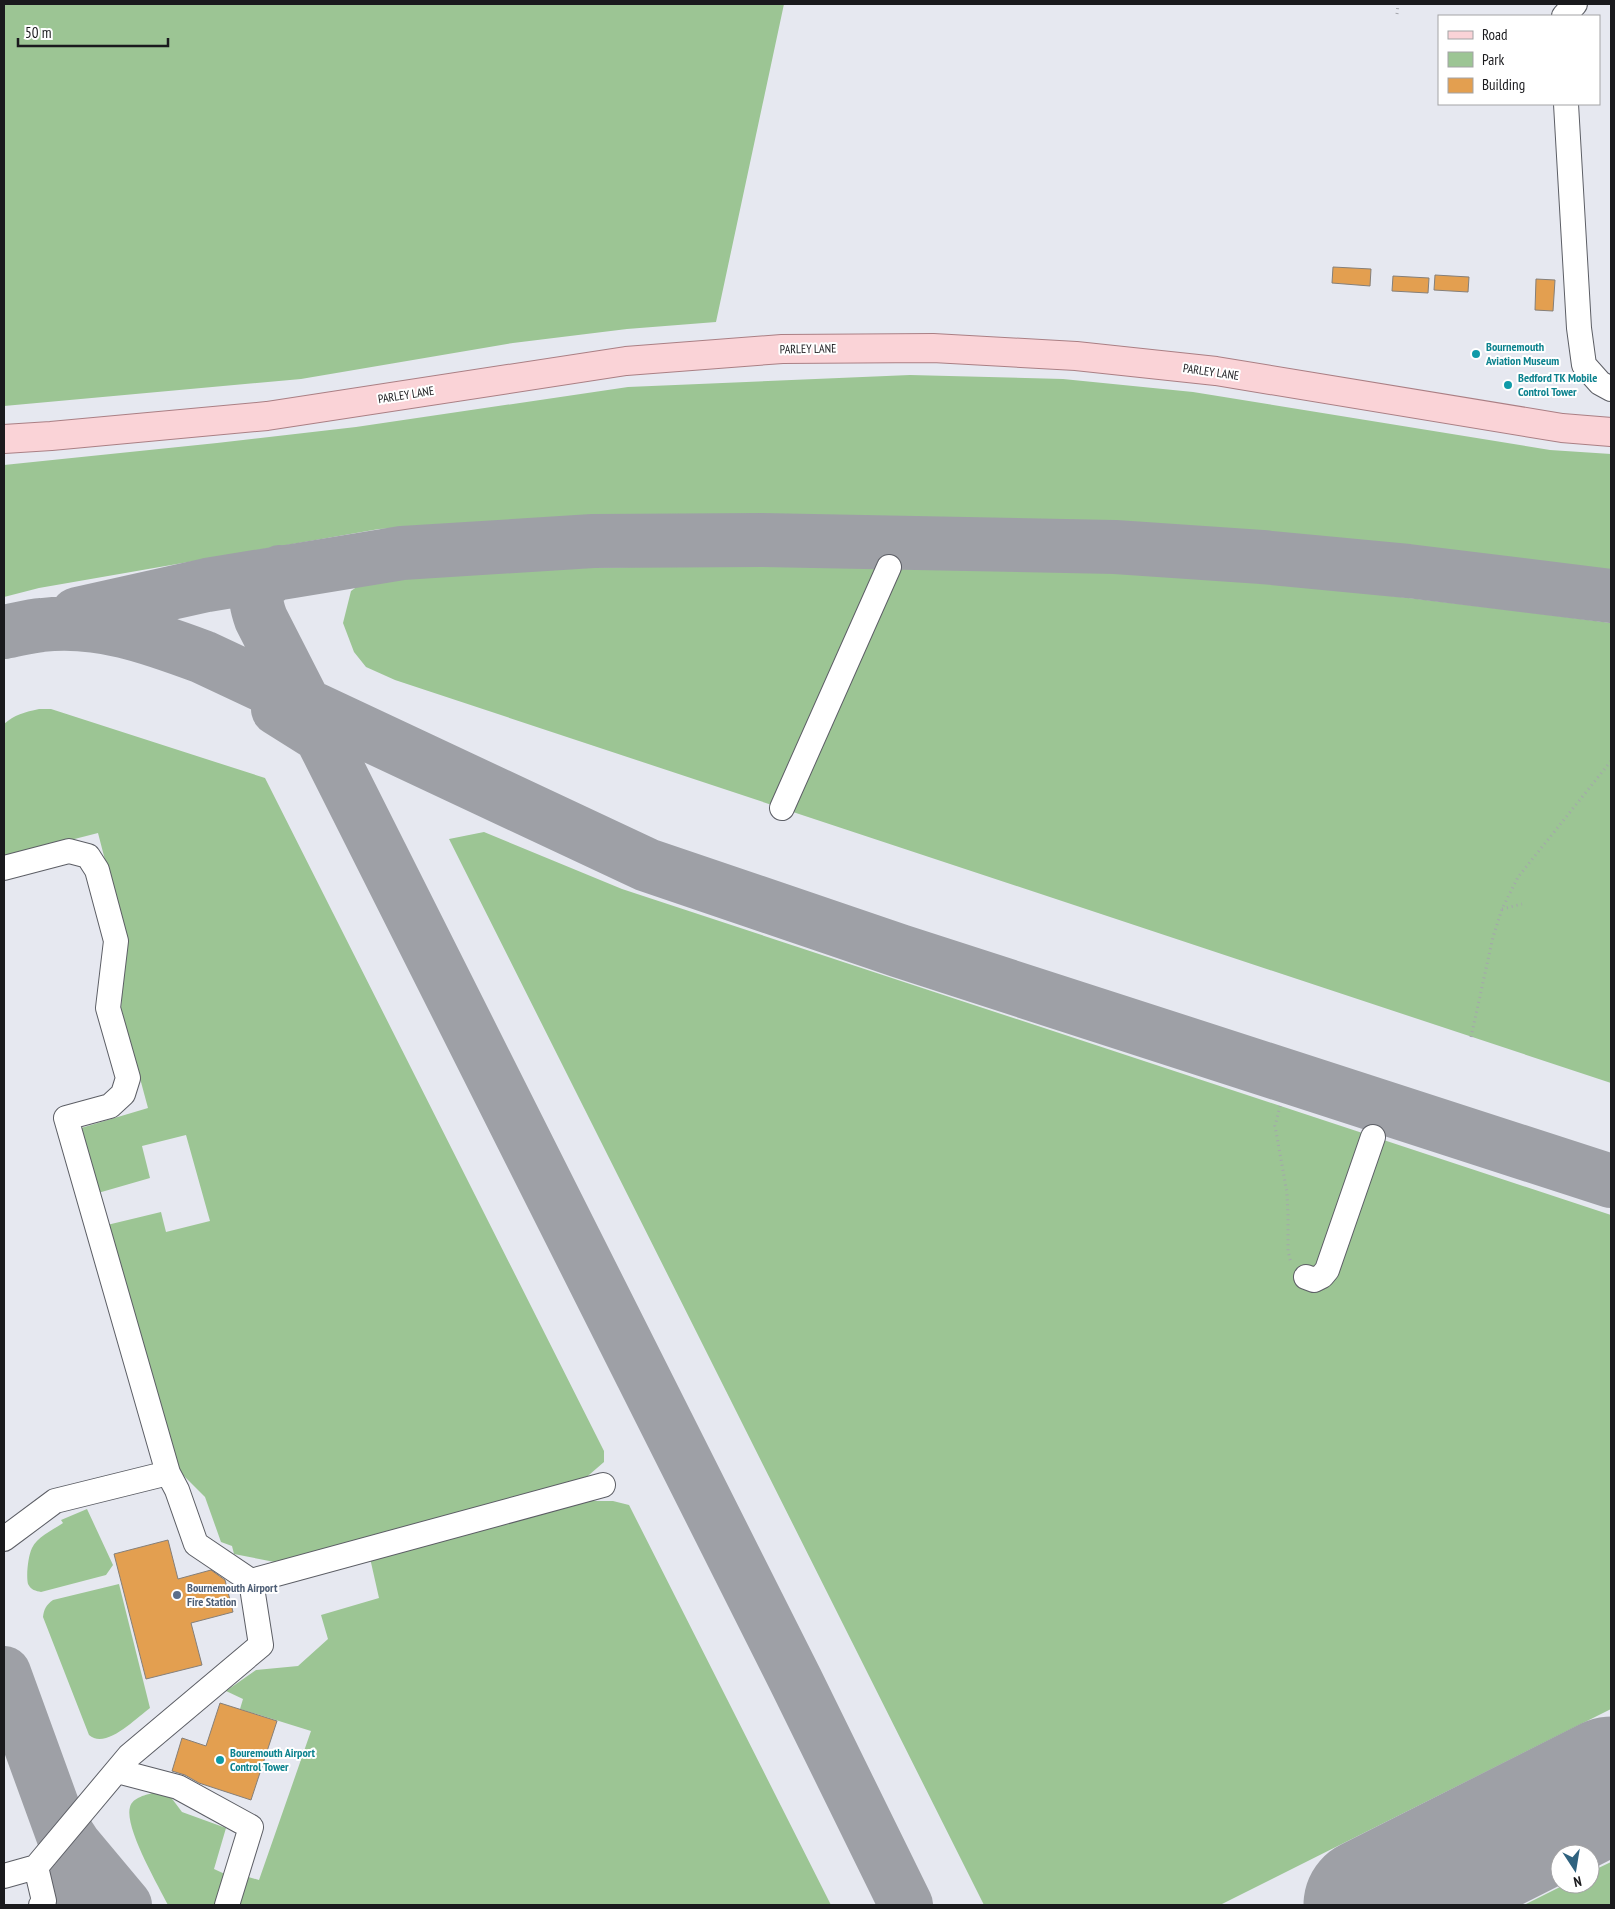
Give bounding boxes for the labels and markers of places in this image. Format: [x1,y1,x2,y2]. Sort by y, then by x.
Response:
place label: Bournemouth Aviation Museum [1485,339,1559,368]
marker: Bournemouth Aviation Museum [1470,348,1482,360]
place label: Bedford TK Mobile Control Tower [1518,370,1597,399]
marker: Bedford TK Mobile Control Tower [1502,379,1514,391]
place label: Bournemouth Airport Fire Station [187,1580,278,1609]
marker: Bournemouth Airport Fire Station [171,1589,183,1601]
place label: Bouremouth Airport Control Tower [230,1745,316,1774]
marker: Bouremouth Airport Control Tower [214,1754,226,1766]

